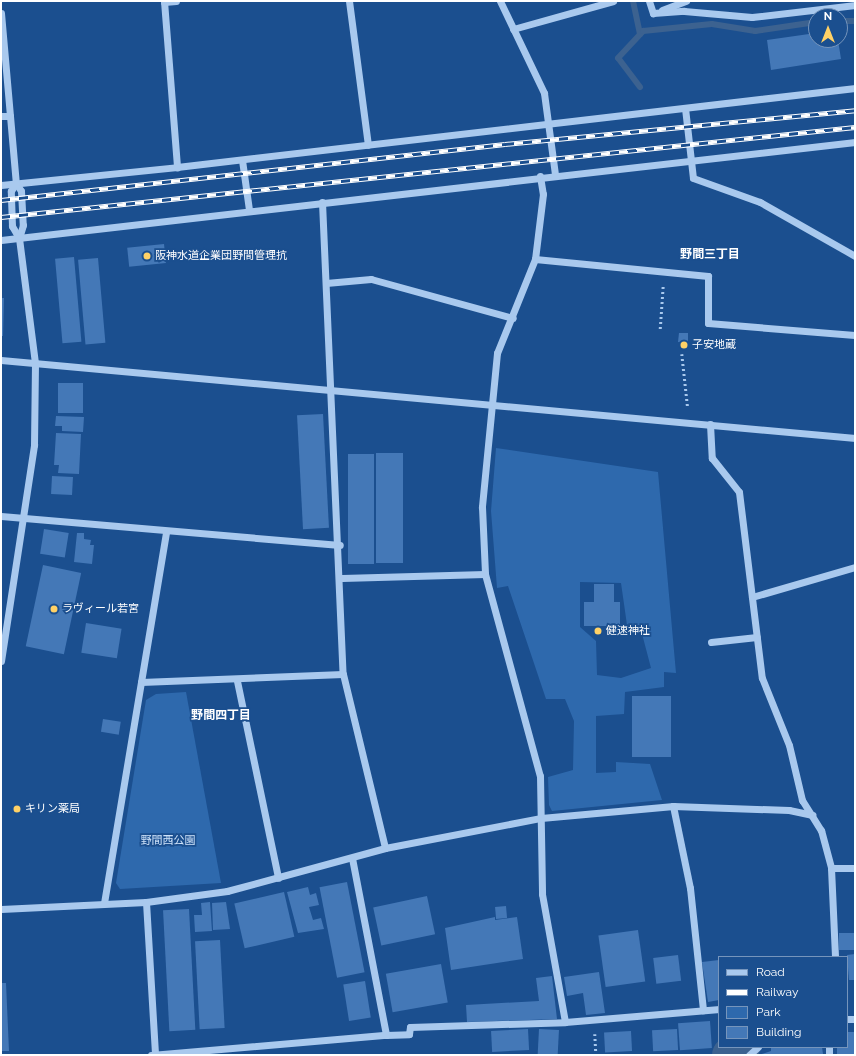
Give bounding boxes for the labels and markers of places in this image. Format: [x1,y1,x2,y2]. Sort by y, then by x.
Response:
place label: 阪神水道企業団野間管理抗 [155,249,287,263]
marker: 阪神水道企業団野間管理抗 [142,251,152,261]
place label: 子安地蔵 [692,338,736,352]
marker: 子安地蔵 [679,340,689,350]
place label: ラヴィール若宮 [62,602,139,616]
marker: ラヴィール若宮 [49,604,59,614]
place label: 健速神社 [606,624,650,638]
marker: 健速神社 [593,626,603,636]
place label: キリン薬局 [25,802,80,816]
marker: キリン薬局 [12,804,22,814]

